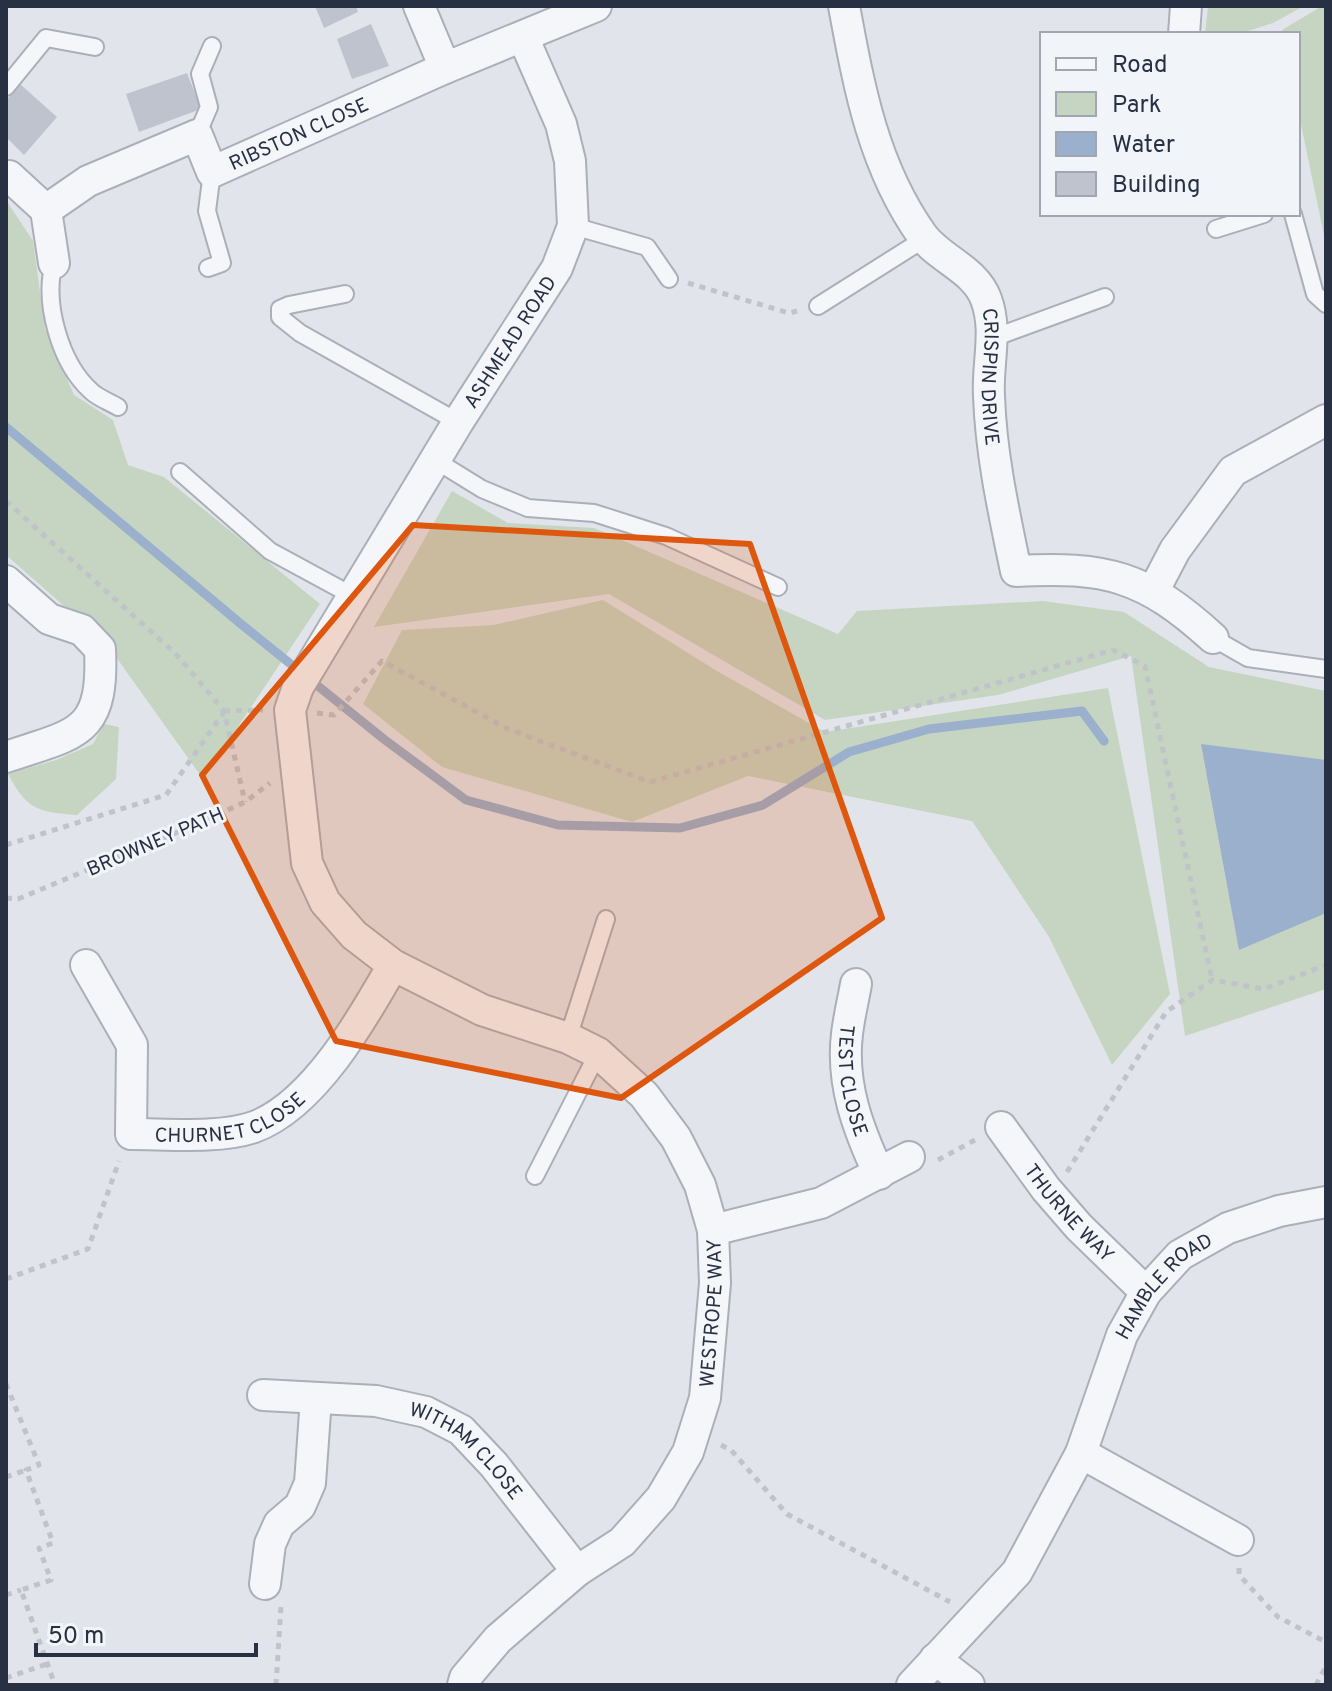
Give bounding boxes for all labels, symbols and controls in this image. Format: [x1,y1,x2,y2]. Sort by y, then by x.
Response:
legend [1040,32,1300,216]
text: Road [1112,51,1168,81]
text: Park [1112,91,1162,121]
street label: RIBSTON CLOSE [225,93,373,178]
text: Water [1112,131,1175,161]
text: Building [1112,171,1201,201]
street label: ASHMEAD ROAD [459,272,564,414]
street label: CRISPIN DRIVE [974,306,1004,447]
street label: BROWNEY PATH [83,802,228,883]
street label: TEST CLOSE [831,1023,873,1141]
street label: CHURNET CLOSE [154,1087,312,1150]
street label: THURNE WAY [1017,1160,1119,1269]
street label: HAMBLE ROAD [1111,1228,1218,1345]
street label: WESTROPE WAY [695,1238,730,1389]
street label: WITHAM CLOSE [407,1398,527,1506]
scale bar [36,1607,256,1657]
text: 50 m [48,1622,104,1652]

